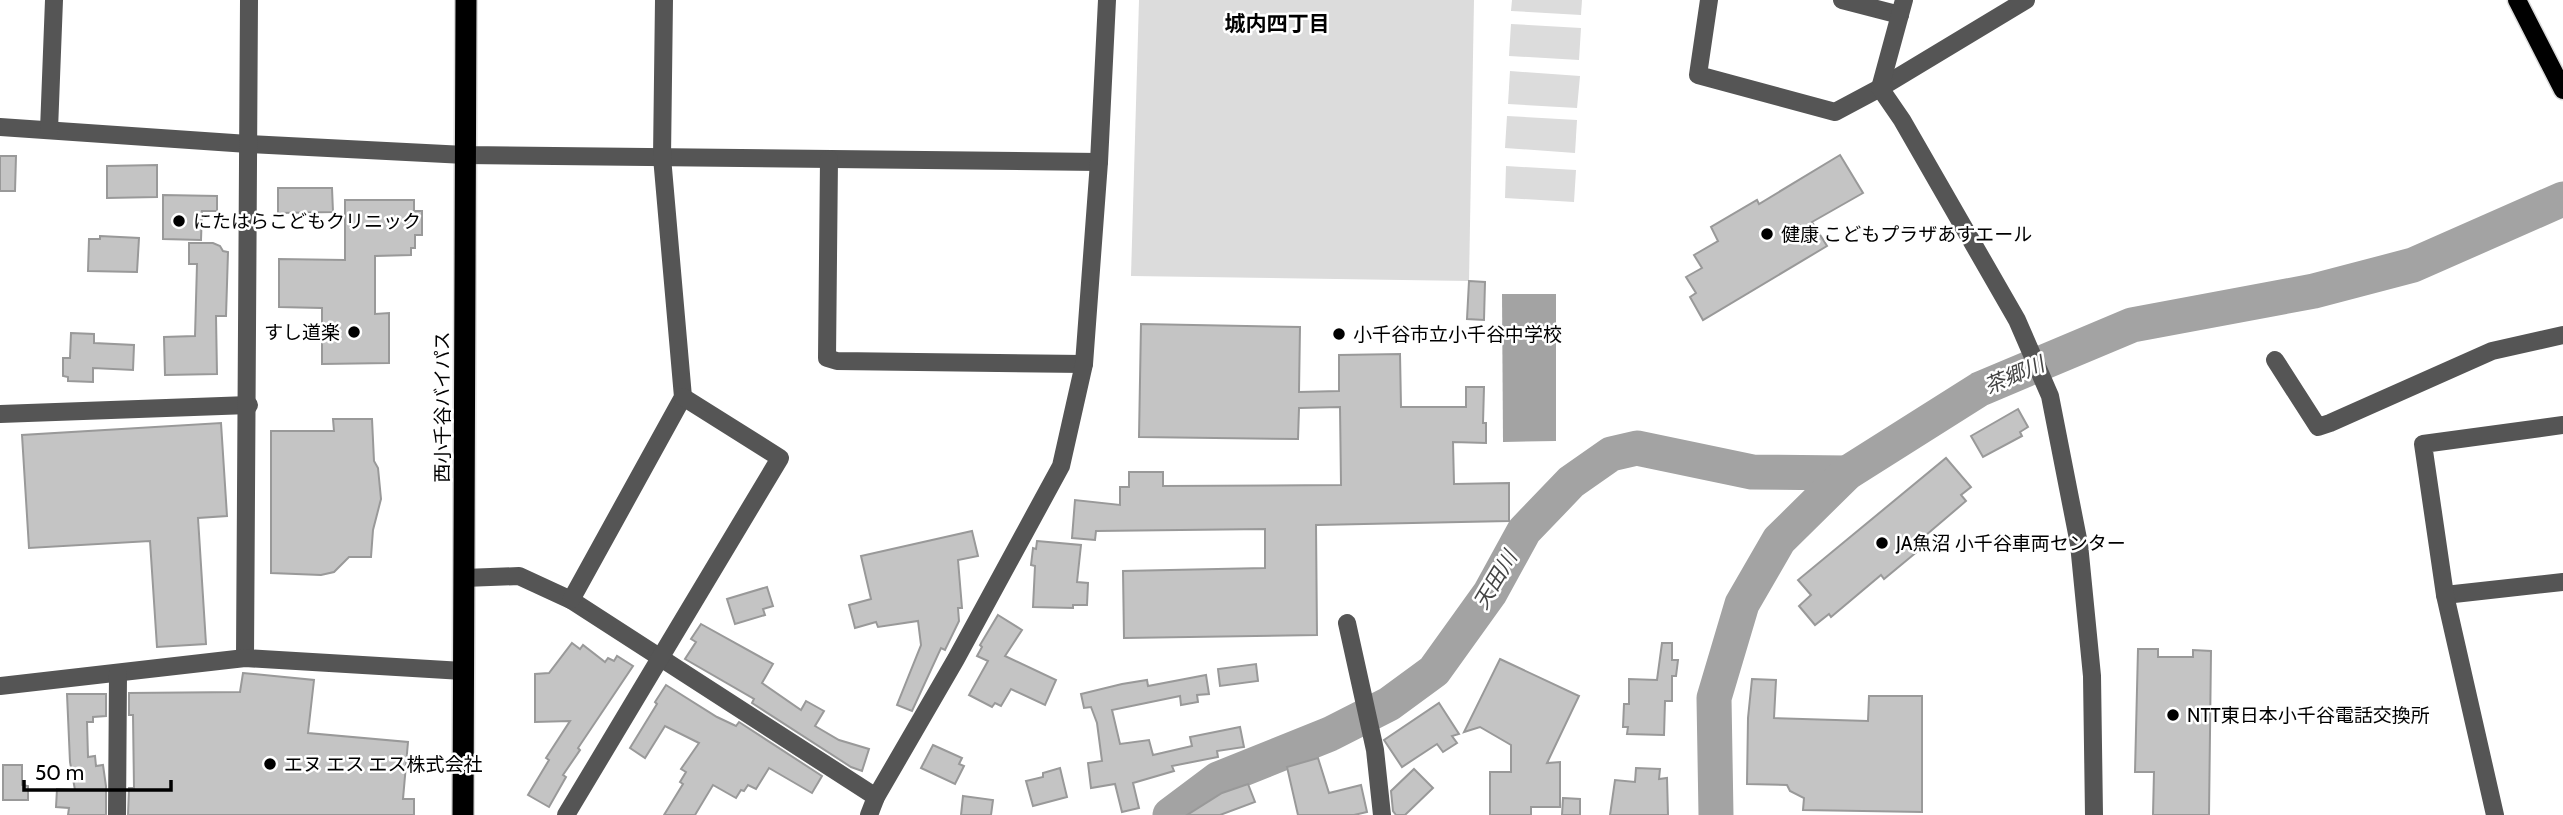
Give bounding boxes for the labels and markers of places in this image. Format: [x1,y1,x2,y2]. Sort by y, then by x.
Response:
place label: にたはらこどもクリニック [193,210,421,233]
marker: にたはらこどもクリニック [171,213,187,229]
place label: 健康 こどもプラザあすエール [1781,223,2032,246]
marker: 健康 こどもプラザあすエール [1759,226,1775,242]
place label: すし道楽 [264,321,340,344]
place label: 小千谷市立小千谷中学校 [1353,323,1562,346]
marker: すし道楽 [346,324,362,340]
marker: 小千谷市立小千谷中学校 [1331,326,1347,342]
place label: JA魚沼 小千谷車両センター [1895,532,2126,555]
marker: JA魚沼 小千谷車両センター [1874,535,1890,551]
place label: NTT東日本小千谷電話交換所 [2187,704,2430,727]
marker: NTT東日本小千谷電話交換所 [2165,707,2181,723]
place label: エヌ エス エス株式会社 [284,753,483,776]
marker: エヌ エス エス株式会社 [262,756,278,772]

